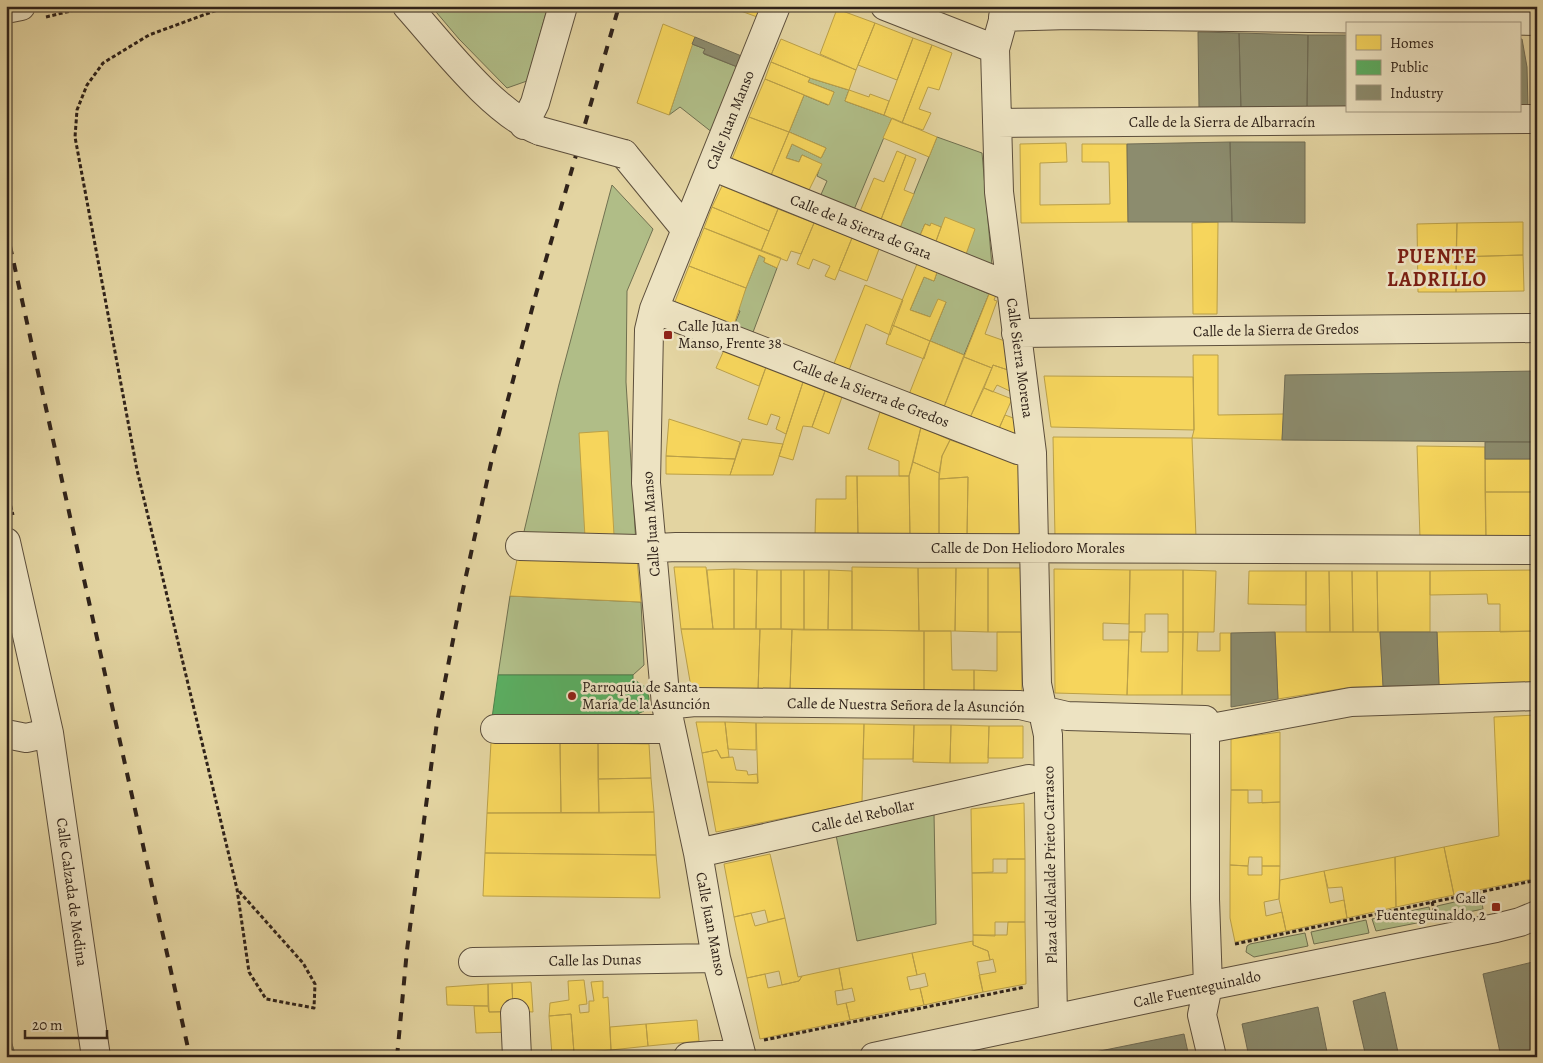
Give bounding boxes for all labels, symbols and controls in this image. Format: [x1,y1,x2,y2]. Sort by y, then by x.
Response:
legend [1346,22,1520,112]
text: Homes [1390,33,1434,53]
text: Public [1390,57,1428,77]
street label: Calle Juan Manso [701,67,759,173]
text: Industry [1390,83,1444,103]
street label: Calle de la Sierra de Albarracín [1129,112,1315,132]
street label: Calle de la Sierra de Gata [787,189,935,265]
district label: PUENTE LADRILLO [1387,243,1487,293]
street label: Calle Sierra Morena [1002,297,1038,419]
place label: Calle Juan Manso, Frente 38 [678,316,782,353]
street label: Calle de la Sierra de Gredos [1193,319,1359,341]
marker: Calle Juan Manso, Frente 38 [662,329,674,341]
street label: Calle de la Sierra de Gredos [790,354,952,432]
street label: Calle Juan Manso [637,471,665,577]
street label: Calle de Don Heliodoro Morales [931,538,1125,558]
place label: Parroquia de Santa María de la Asunción [582,677,710,714]
marker: Parroquia de Santa María de la Asunción [566,690,578,702]
street label: Calle de Nuestra Señora de la Asunción [787,693,1025,717]
street label: Plaza del Alcalde Prieto Carrasco [1038,766,1062,964]
street label: Calle del Rebollar [809,794,917,838]
street label: Calle Calzada de Medina [52,816,92,968]
street label: Calle Juan Manso [691,870,731,978]
place label: Calle Fuenteguinaldo, 2 [1376,888,1486,925]
marker: Calle Fuenteguinaldo, 2 [1490,901,1502,913]
street label: Calle las Dunas [548,949,642,971]
street label: Calle Fuenteguinaldo [1131,966,1263,1012]
scale bar [25,1008,108,1040]
text: 20 m [32,1015,63,1035]

